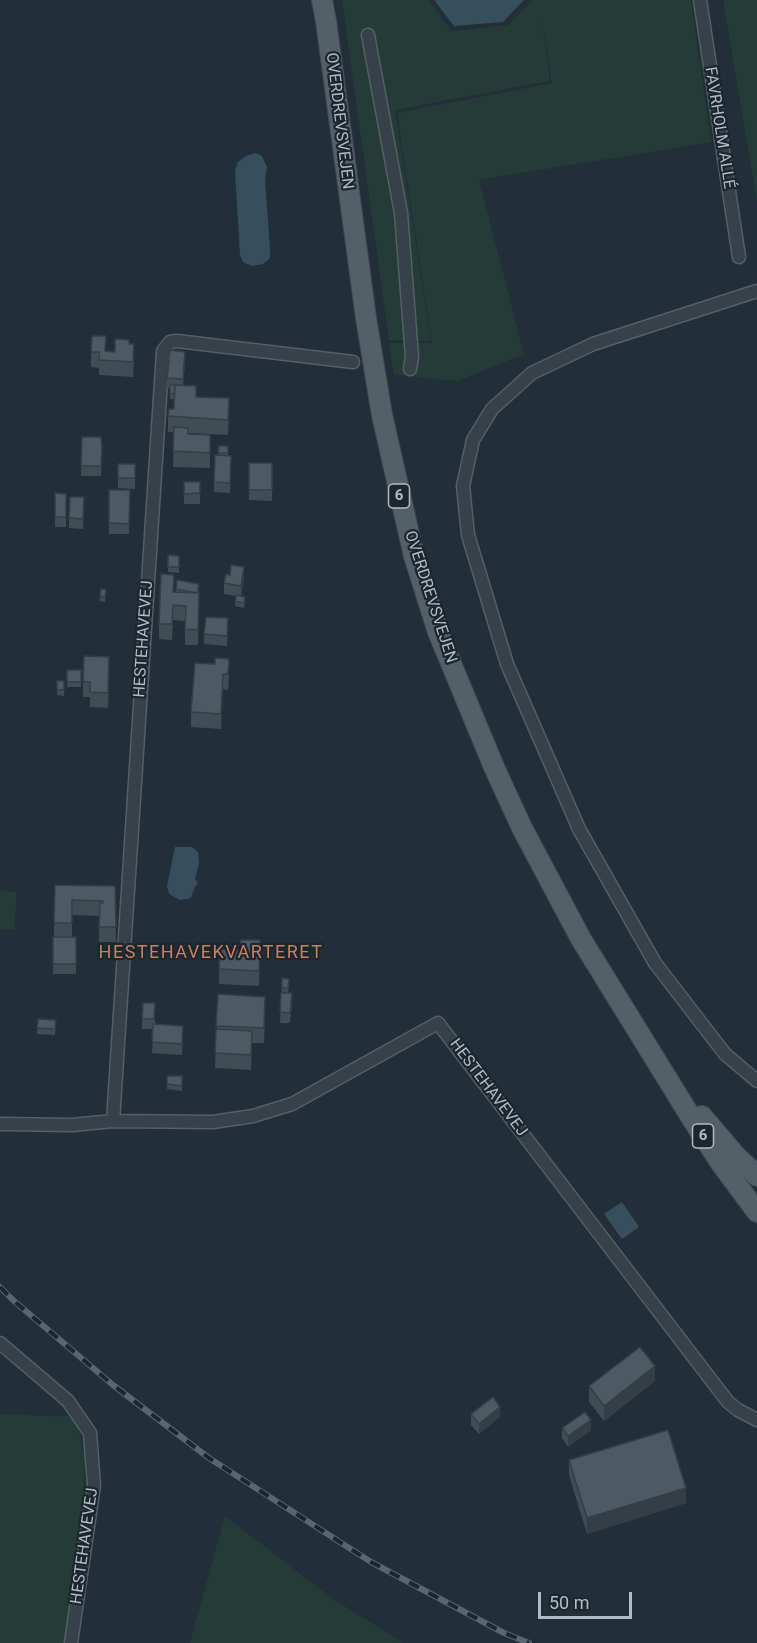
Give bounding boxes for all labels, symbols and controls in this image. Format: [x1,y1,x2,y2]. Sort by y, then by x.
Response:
street label: OVERDREVSVEJEN [321,51,357,191]
street label: FAVRHOLM ALLÉ [700,66,738,190]
road number: 6 [388,484,410,508]
street label: OVERDREVSVEJEN [400,529,460,665]
street label: HESTEHAVEVEJ [130,580,158,698]
district label: HESTEHAVEKVARTERET [99,942,323,964]
street label: HESTEHAVEVEJ [445,1035,531,1141]
road number: 6 [692,1124,714,1148]
street label: HESTEHAVEVEJ [67,1487,103,1605]
scale bar [541,1580,636,1618]
text: 50 m [549,1592,589,1613]

